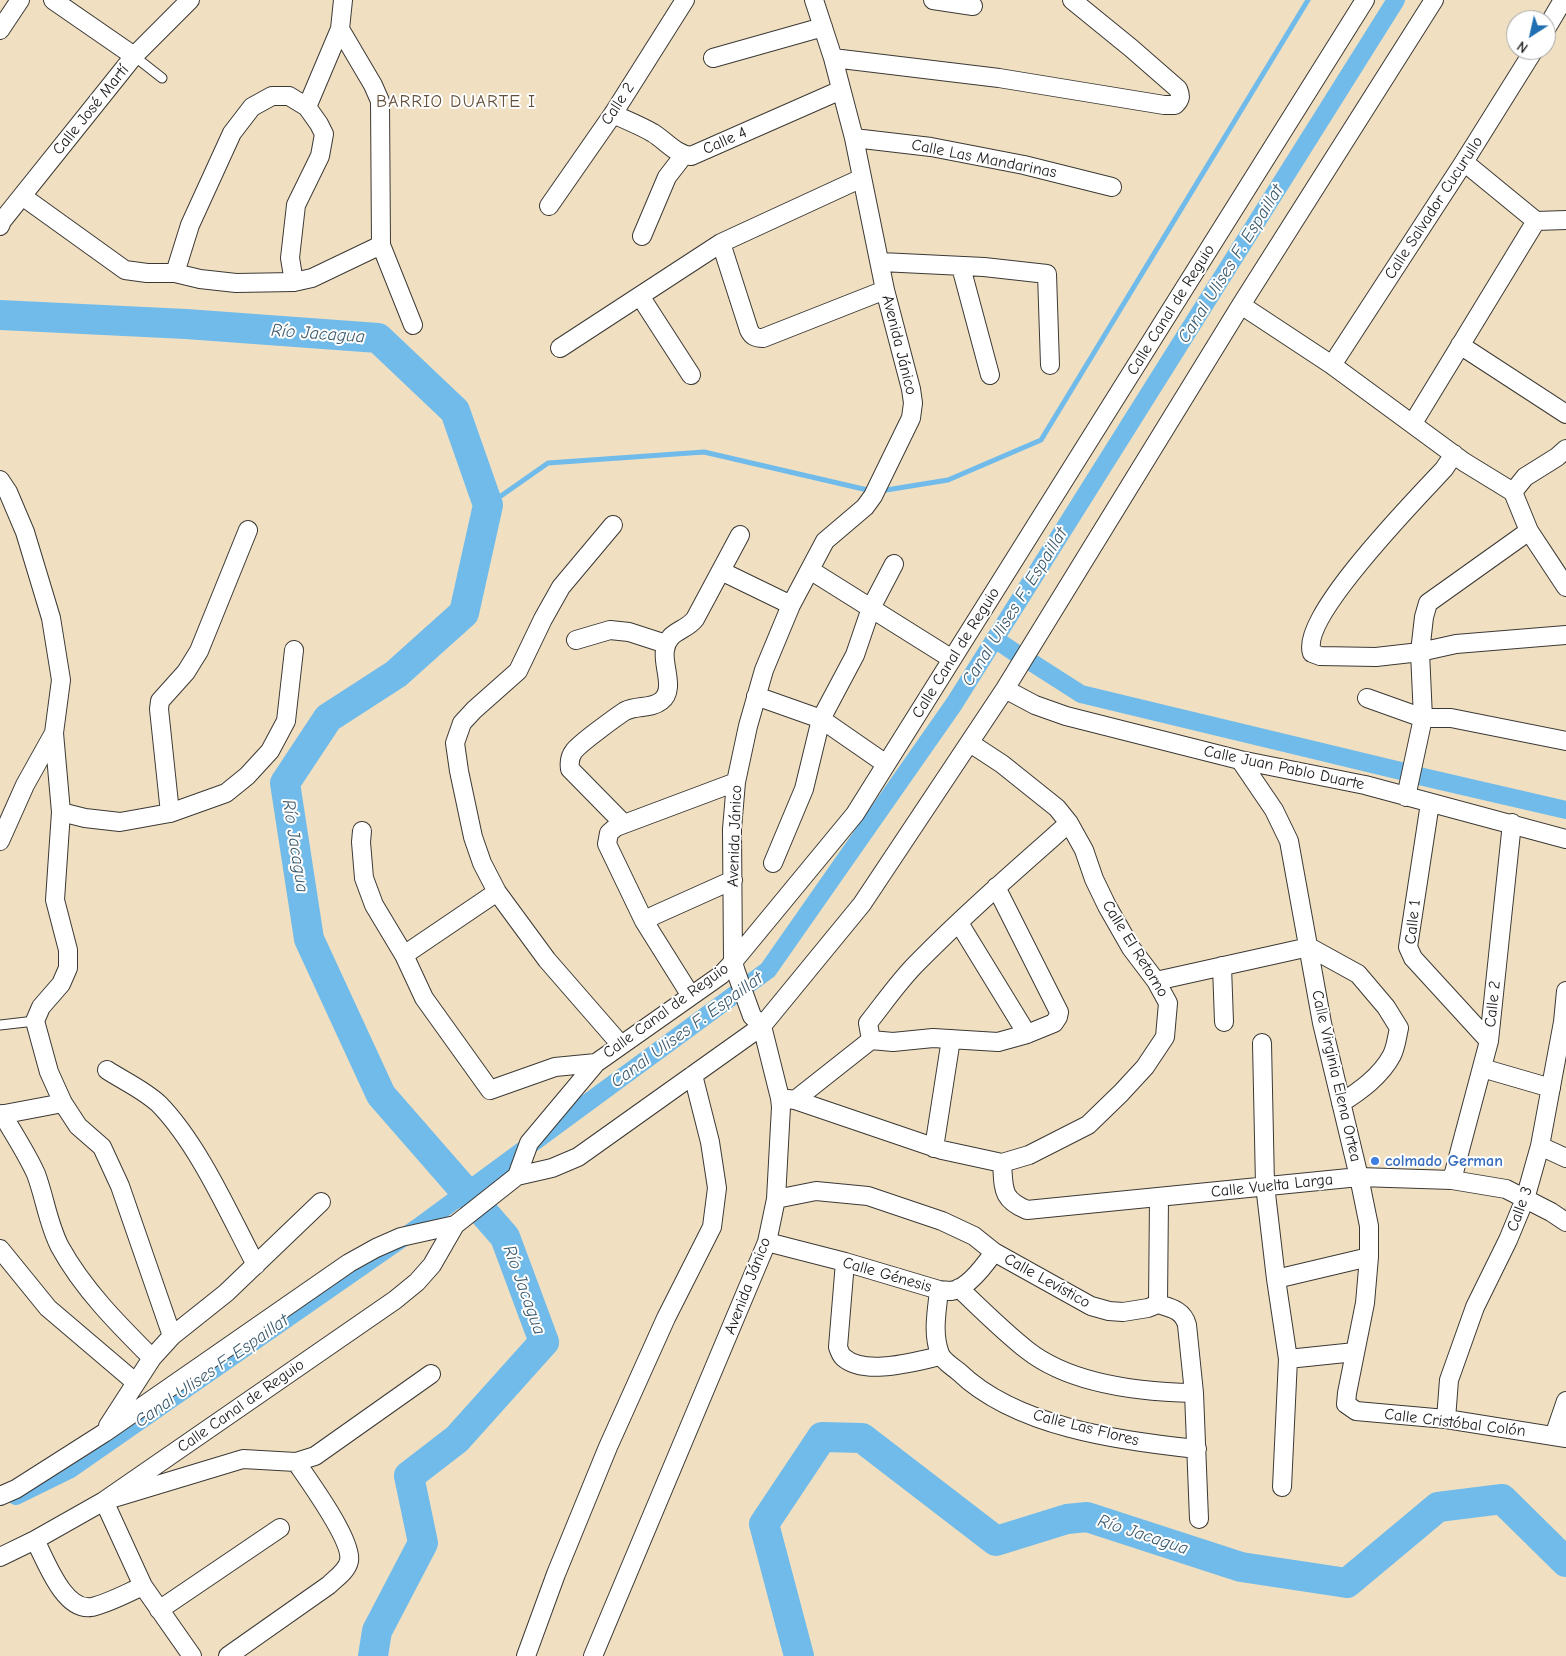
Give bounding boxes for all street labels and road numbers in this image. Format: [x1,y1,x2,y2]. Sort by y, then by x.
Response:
street label: Calle José Martí [49,61,133,159]
street label: Calle 2 [597,79,639,129]
street label: Calle 4 [700,123,750,159]
street label: Calle Salvador Cucurullo [1381,133,1487,283]
street label: Calle Las Mandarinas [910,136,1058,182]
street label: Calle Canal de Reguio [1123,241,1219,379]
street label: Avenida Jánico [877,293,921,397]
street label: Calle Canal de Reguio [908,584,1004,722]
street label: Calle Juan Pablo Duarte [1202,742,1366,794]
street label: Avenida Jánico [724,784,746,888]
street label: Calle El Retorno [1098,897,1172,1001]
street label: Calle 1 [1401,899,1425,945]
street label: Calle Canal de Reguio [600,959,732,1063]
street label: Calle 2 [1481,980,1505,1028]
street label: Calle Virginia Elena Ortea [1307,988,1365,1164]
street label: Calle Vuelta Larga [1210,1170,1334,1202]
street label: Calle 3 [1503,1184,1537,1234]
street label: Avenida Jánico [721,1235,775,1337]
street label: Calle Levístico [1001,1249,1093,1313]
street label: Calle Génesis [840,1253,934,1297]
street label: Calle Canal de Reguio [174,1355,308,1457]
street label: Calle Cristóbal Colón [1383,1405,1527,1441]
street label: Calle Las Flores [1031,1406,1141,1450]

